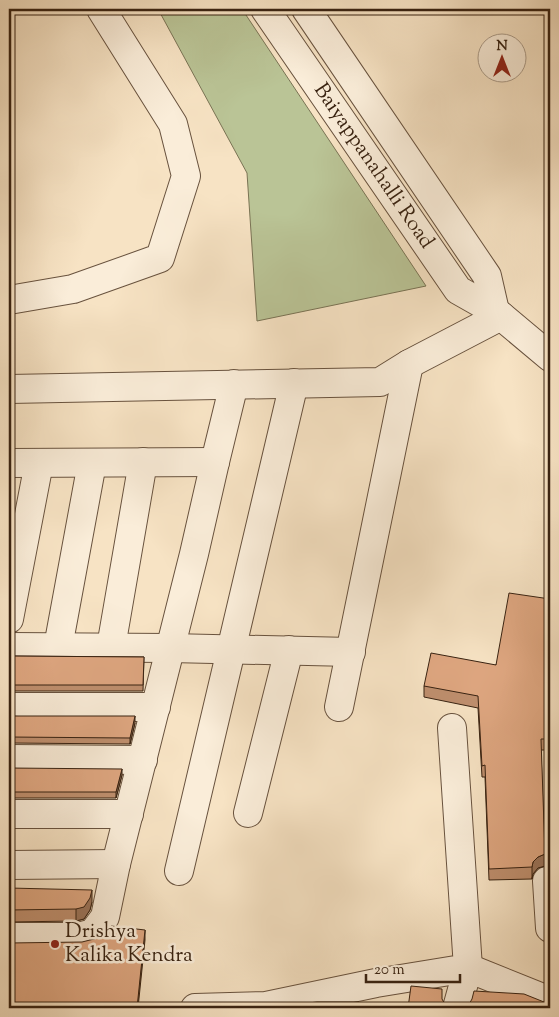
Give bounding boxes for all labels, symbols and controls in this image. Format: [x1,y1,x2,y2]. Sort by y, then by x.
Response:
north arrow [476,32,526,82]
text: N [496,37,508,57]
street label: Baiyappanahalli Road [306,78,441,255]
place label: Drishya Kalika Kendra [65,917,193,971]
marker: Drishya Kalika Kendra [49,938,61,950]
scale bar [366,952,460,984]
text: 20 m [374,960,405,981]

